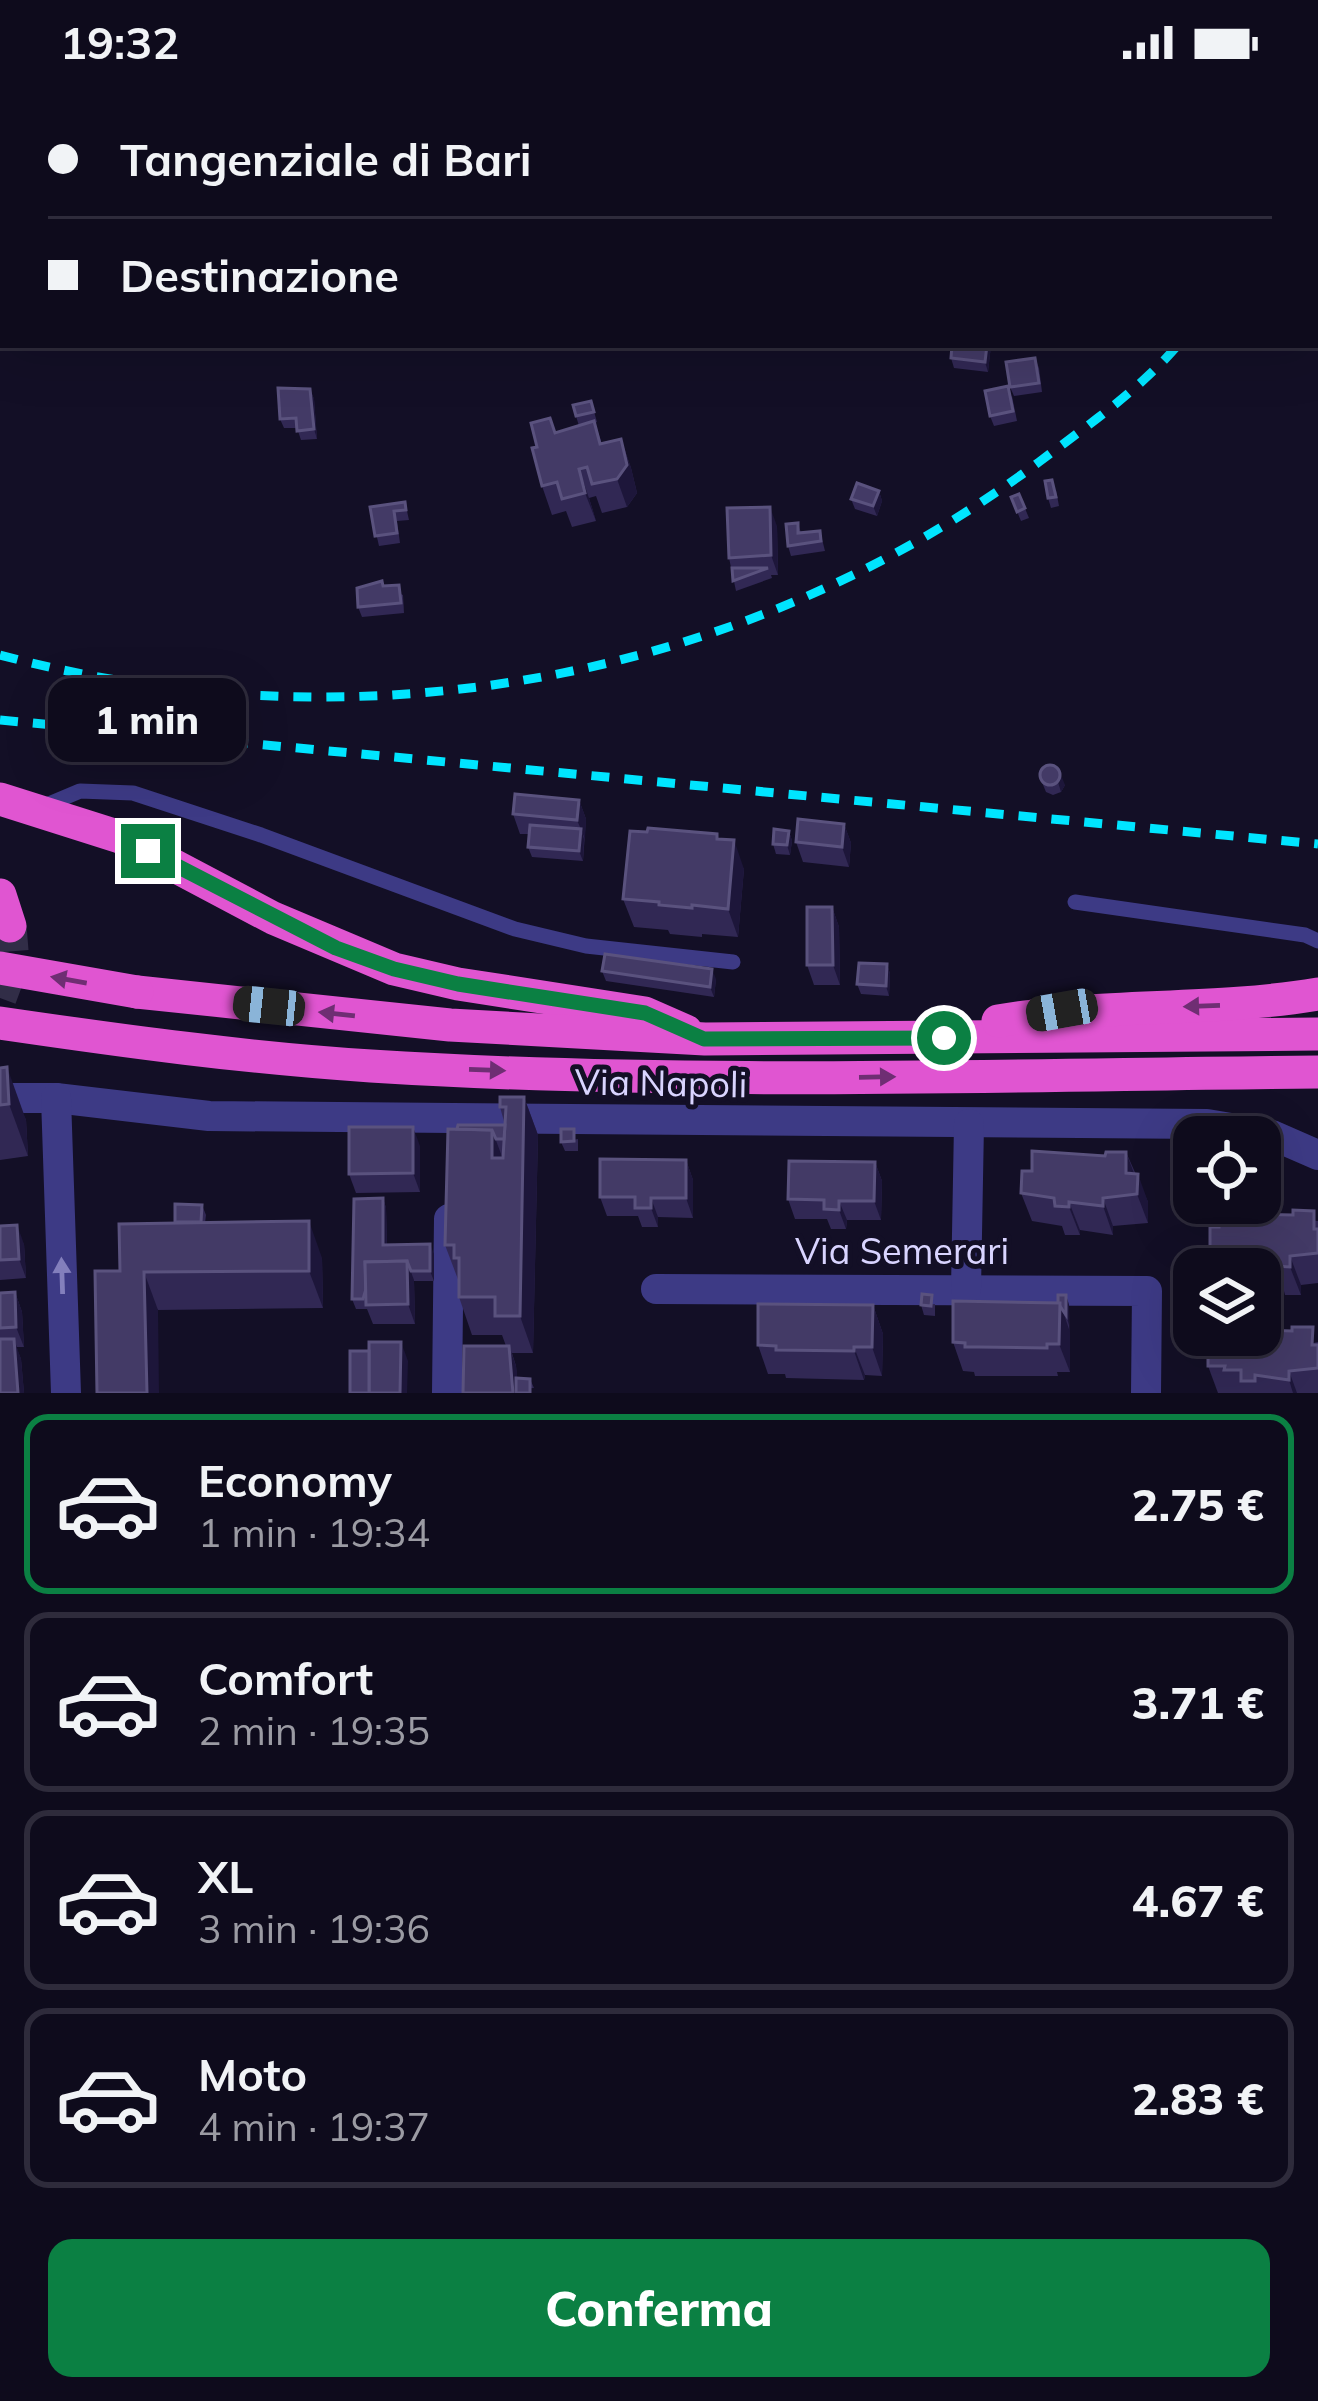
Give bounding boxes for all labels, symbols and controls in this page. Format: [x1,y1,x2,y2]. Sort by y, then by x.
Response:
text: 19:32 [60,14,179,70]
text: Tangenziale di Bari [120,131,532,187]
text: Destinazione [120,247,399,303]
callout: 1 min [49,677,247,761]
text: 1 min [95,695,199,744]
route end [121,824,175,878]
one-way arrow [49,970,87,989]
car [231,984,307,1028]
car [1023,986,1101,1034]
one-way arrow [1182,997,1220,1016]
one-way arrow [317,1004,355,1023]
route start [917,1011,971,1065]
street label: Via Napoli [574,1058,748,1107]
one-way arrow [469,1060,507,1079]
one-way arrow [859,1067,897,1087]
map controls [1173,1116,1281,1356]
button: locate [1173,1116,1281,1224]
street label: Via Semerari [795,1228,1009,1273]
button: layers [1173,1248,1281,1356]
one-way arrow [52,1256,71,1294]
icon: car [54,1450,162,1558]
text: Economy [198,1452,392,1508]
text: 2.75 € [1132,1476,1264,1532]
text: 1 min · 19:34 [198,1508,430,1557]
icon: car [54,1648,162,1756]
text: Comfort [198,1650,373,1706]
text: 3.71 € [1132,1674,1264,1730]
text: 2 min · 19:35 [198,1706,430,1755]
icon: car [54,1846,162,1954]
text: XL [198,1848,253,1904]
text: 4.67 € [1132,1872,1264,1928]
text: 3 min · 19:36 [198,1904,430,1953]
icon: car [54,2044,162,2152]
text: Moto [198,2046,307,2102]
text: 2.83 € [1132,2070,1264,2126]
text: 4 min · 19:37 [198,2102,430,2151]
button: Conferma [48,2239,1270,2377]

